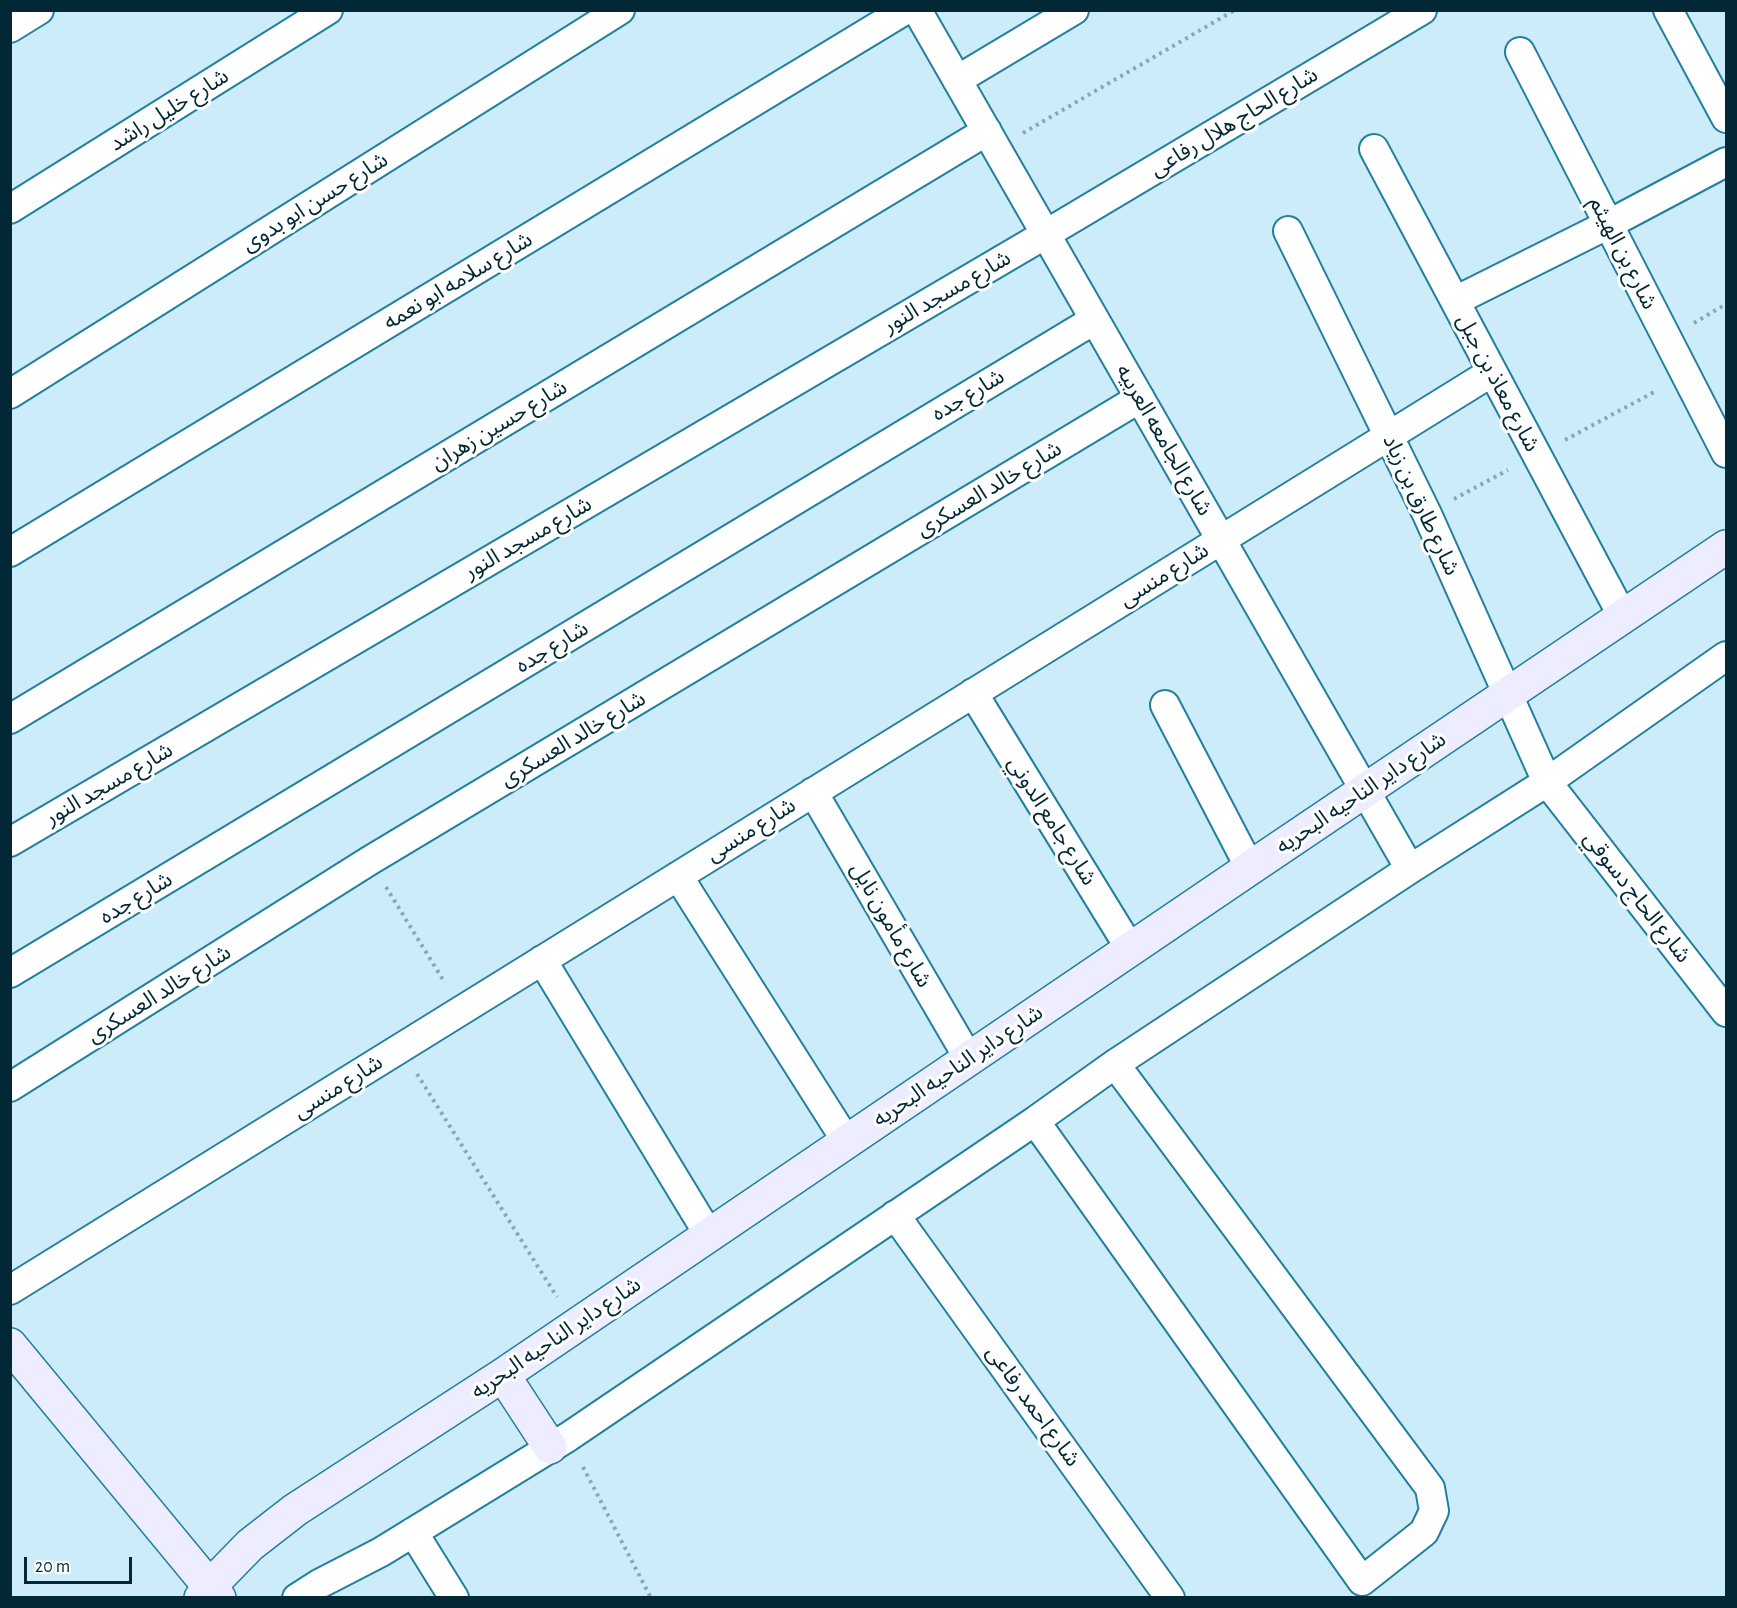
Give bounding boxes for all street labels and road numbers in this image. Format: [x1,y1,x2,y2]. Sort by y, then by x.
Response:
street label: شارع الحاج هلال رفاعى [1145,61,1323,183]
street label: شارع خليل راشد [104,63,234,157]
street label: شارع حسن ابو بدوى [237,147,393,257]
street label: شارع بن الهيثم [1583,192,1663,314]
street label: شارع سلامه ابو نعمه [379,226,537,336]
street label: شارع مسجد النور [878,245,1016,339]
street label: شارع معاذ بن جبل [1451,310,1545,456]
street label: شارع الجامعه العربيه [1110,360,1218,520]
street label: شارع جده [927,363,1009,427]
street label: شارع حسين زهران [426,374,572,476]
street label: شارع طارق بن زياد [1377,430,1465,580]
street label: شارع خالد العسكرى [912,435,1066,543]
street label: شارع مسجد النور [459,491,597,585]
street label: شارع منسى [1114,537,1214,613]
street label: شارع جده [511,615,593,679]
street label: شارع خالد العسكرى [496,685,650,793]
street label: شارع داير الناحيه البحريه [1271,726,1451,860]
street label: شارع مسجد النور [40,737,178,831]
street label: شارع جامع الدوني [1002,752,1102,890]
street label: شارع منسى [701,792,801,868]
street label: شارع الحاج دسوقي [1577,826,1697,968]
street label: شارع مأمون نايل [845,858,937,992]
street label: شارع جده [95,866,177,930]
street label: شارع خالد العسكرى [82,939,236,1049]
street label: شارع داير الناحيه البحريه [868,999,1048,1133]
street label: شارع منسى [288,1049,388,1125]
street label: شارع داير الناحيه البحريه [466,1271,646,1405]
street label: شارع احمد رفاعى [980,1340,1086,1472]

